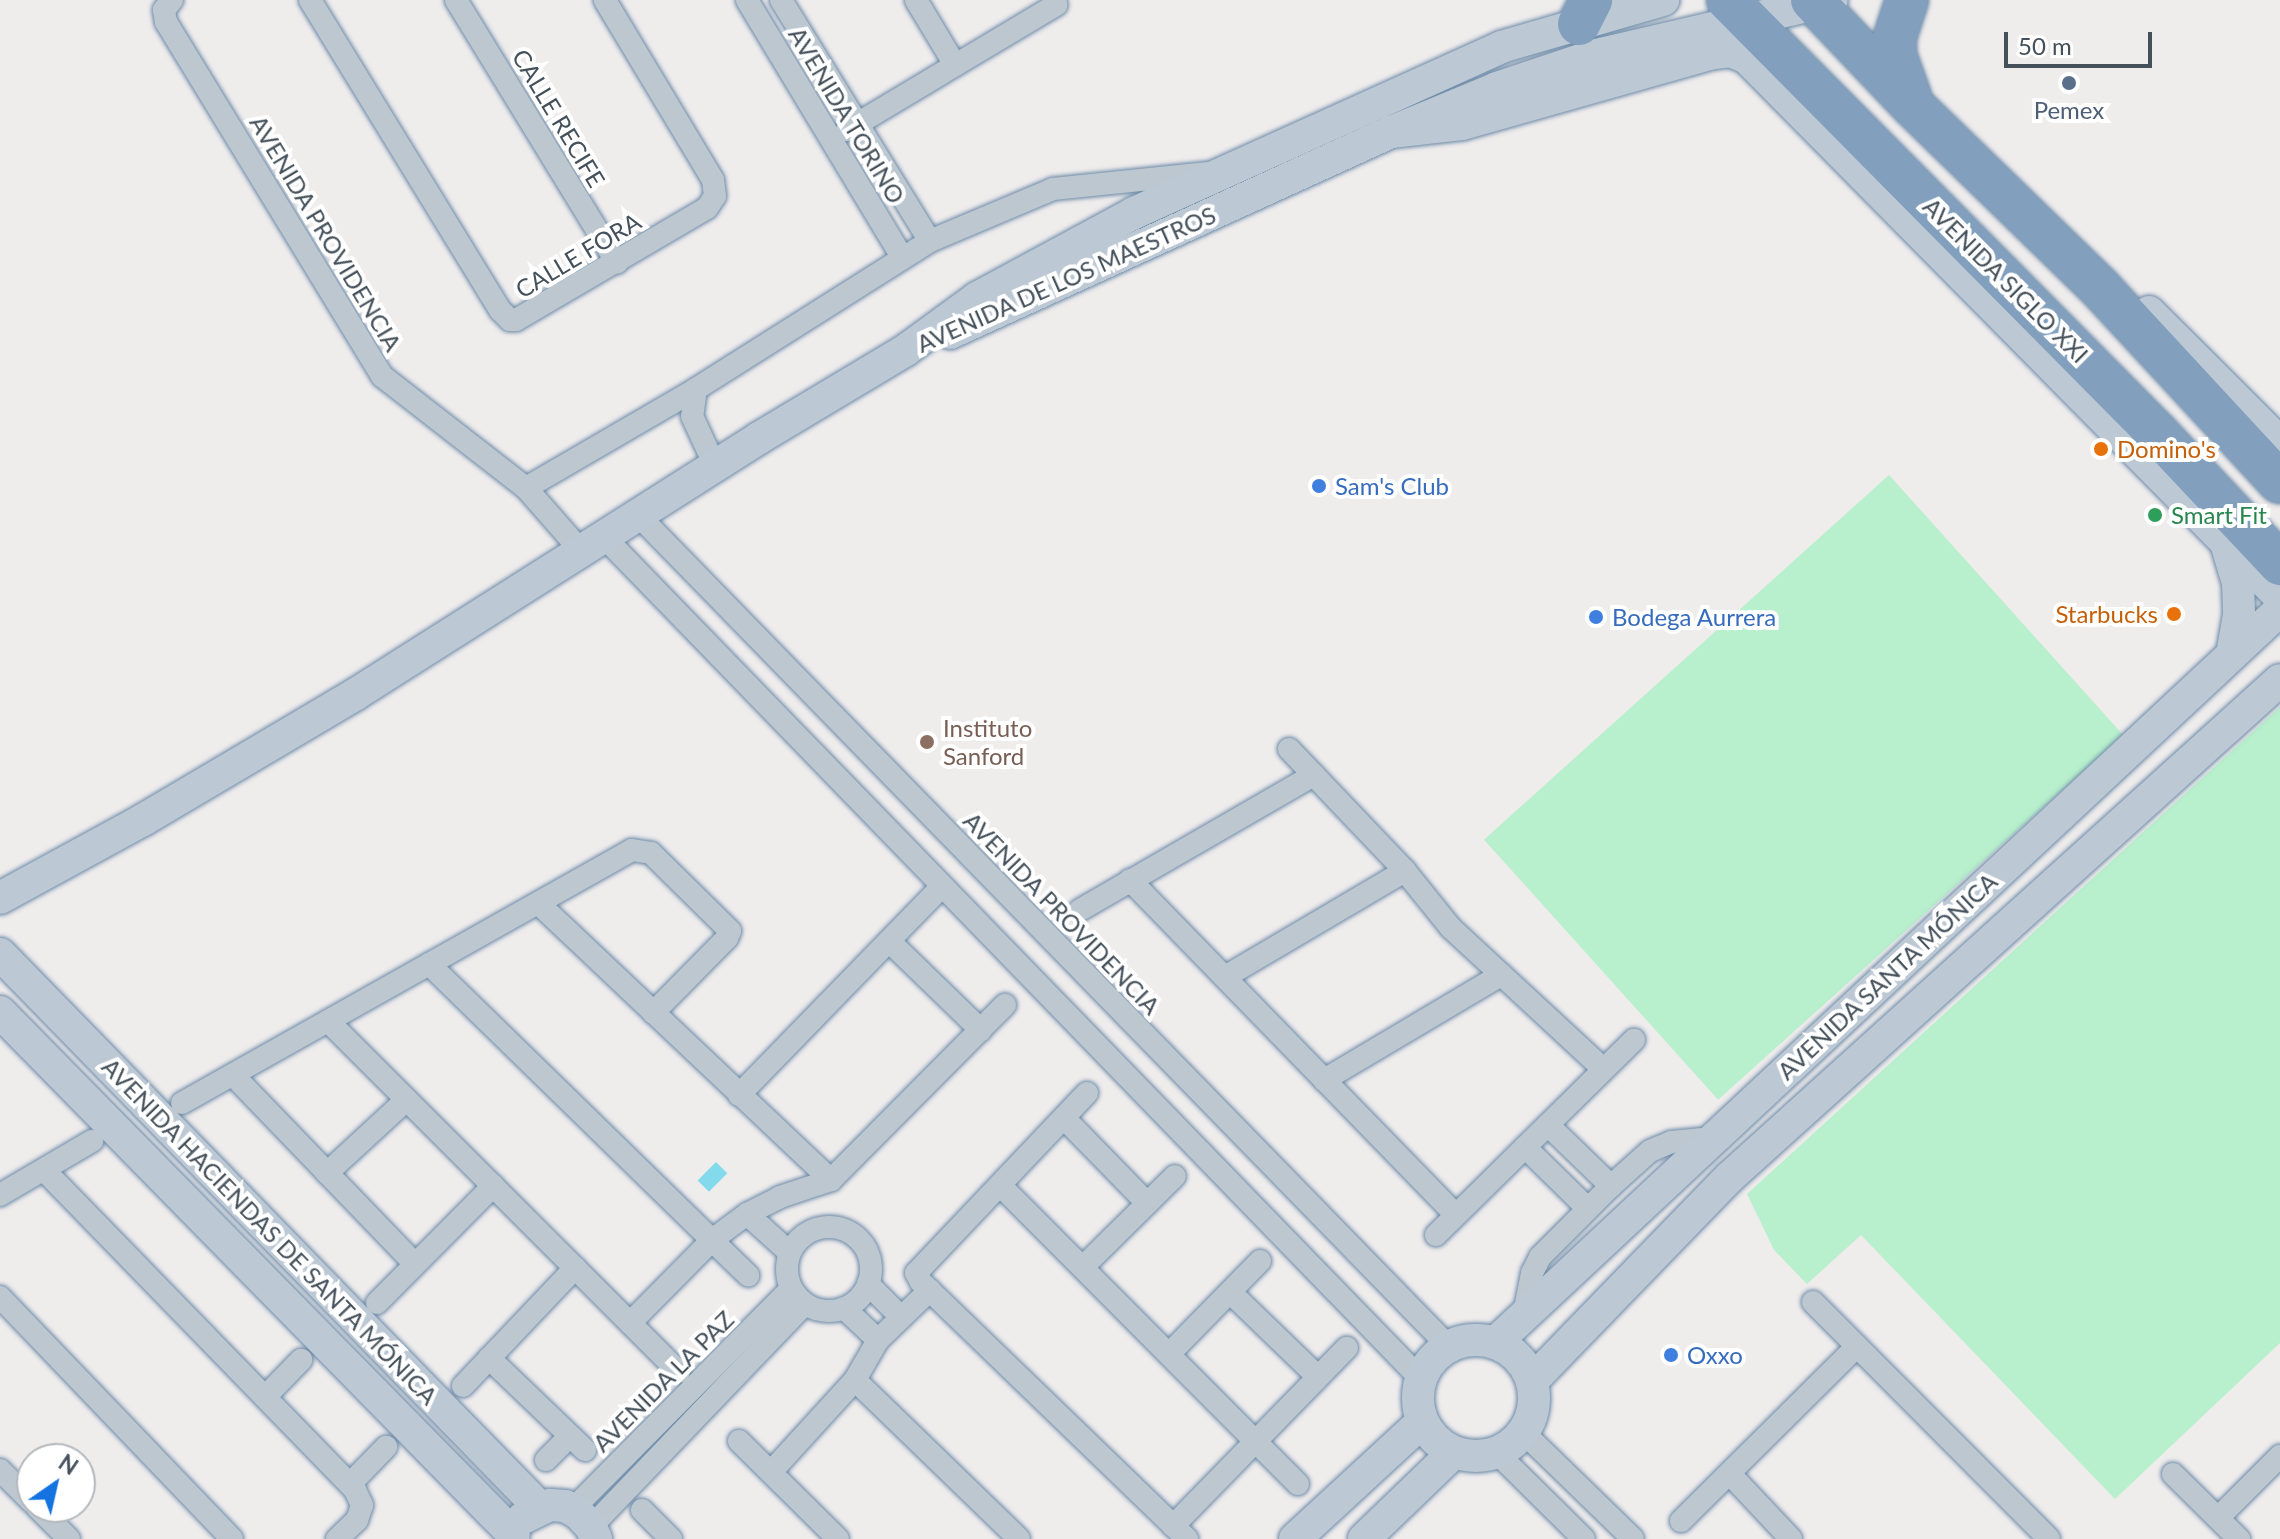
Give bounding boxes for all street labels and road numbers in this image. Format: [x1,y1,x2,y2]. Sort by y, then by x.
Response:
street label: AVENIDA TORINO [783,21,911,209]
street label: CALLE RECIFE [507,44,611,192]
street label: AVENIDA PROVIDENCIA [244,110,408,356]
street label: AVENIDA SIGLO XXI [1917,191,2095,369]
street label: AVENIDA DE LOS MAESTROS [912,200,1220,358]
street label: CALLE FORA [510,206,646,304]
street label: AVENIDA PROVIDENCIA [958,806,1166,1020]
street label: AVENIDA SANTA MÓNICA [1771,866,2003,1086]
street label: AVENIDA HACIENDAS DE SANTA MÓNICA [96,1051,444,1411]
street label: AVENIDA LA PAZ [586,1304,740,1458]

